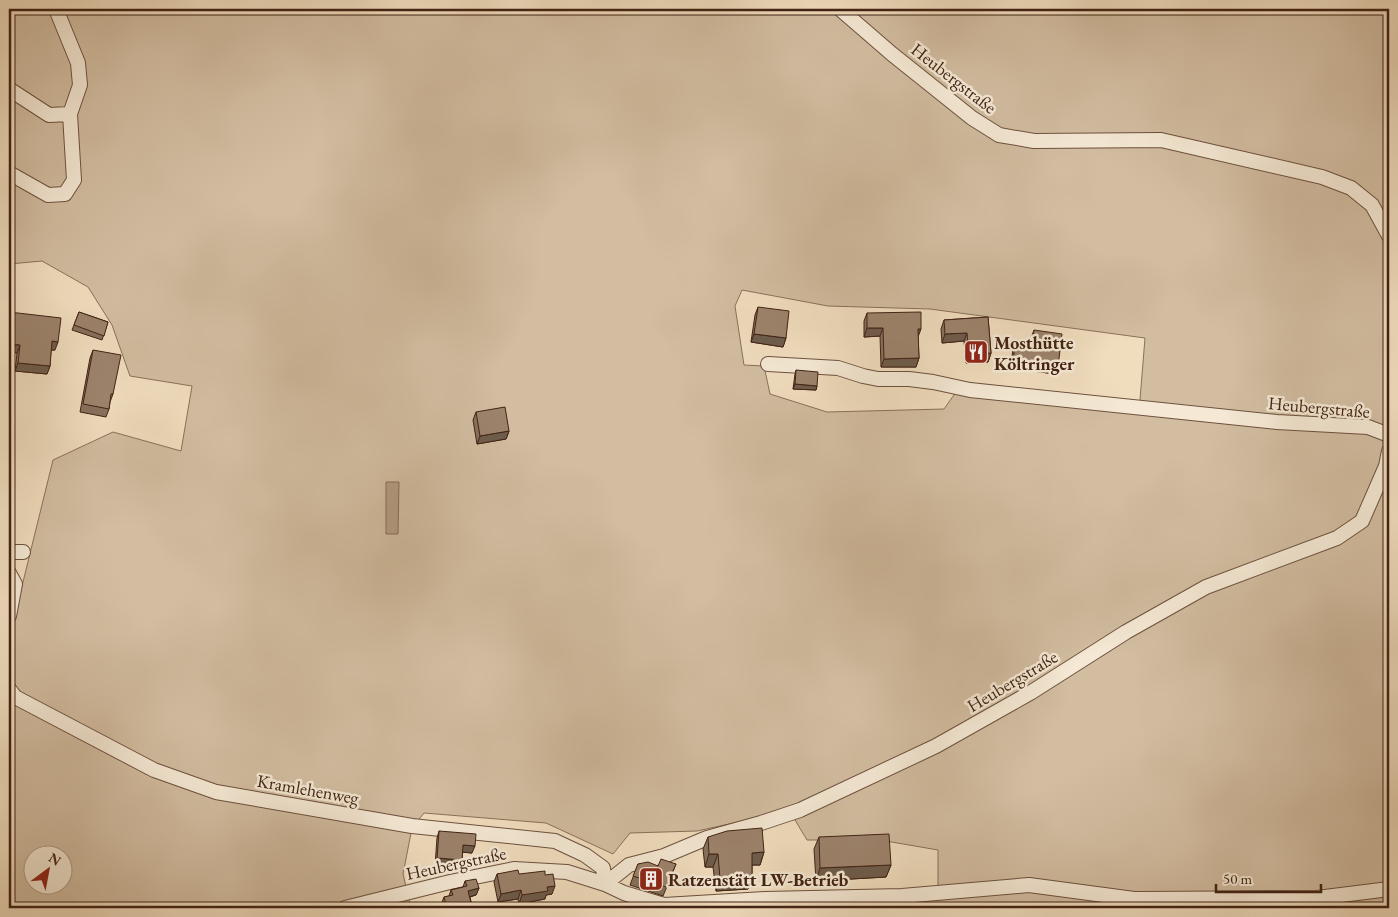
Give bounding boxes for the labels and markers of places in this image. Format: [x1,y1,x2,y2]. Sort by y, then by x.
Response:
place label: Mosthütte Költringer [994,331,1075,375]
restaurant icon: Mosthütte Költringer [963,339,989,365]
building icon: Ratzenstätt LW-Betrieb [638,866,664,892]
place label: Ratzenstätt LW-Betrieb [668,868,849,891]

